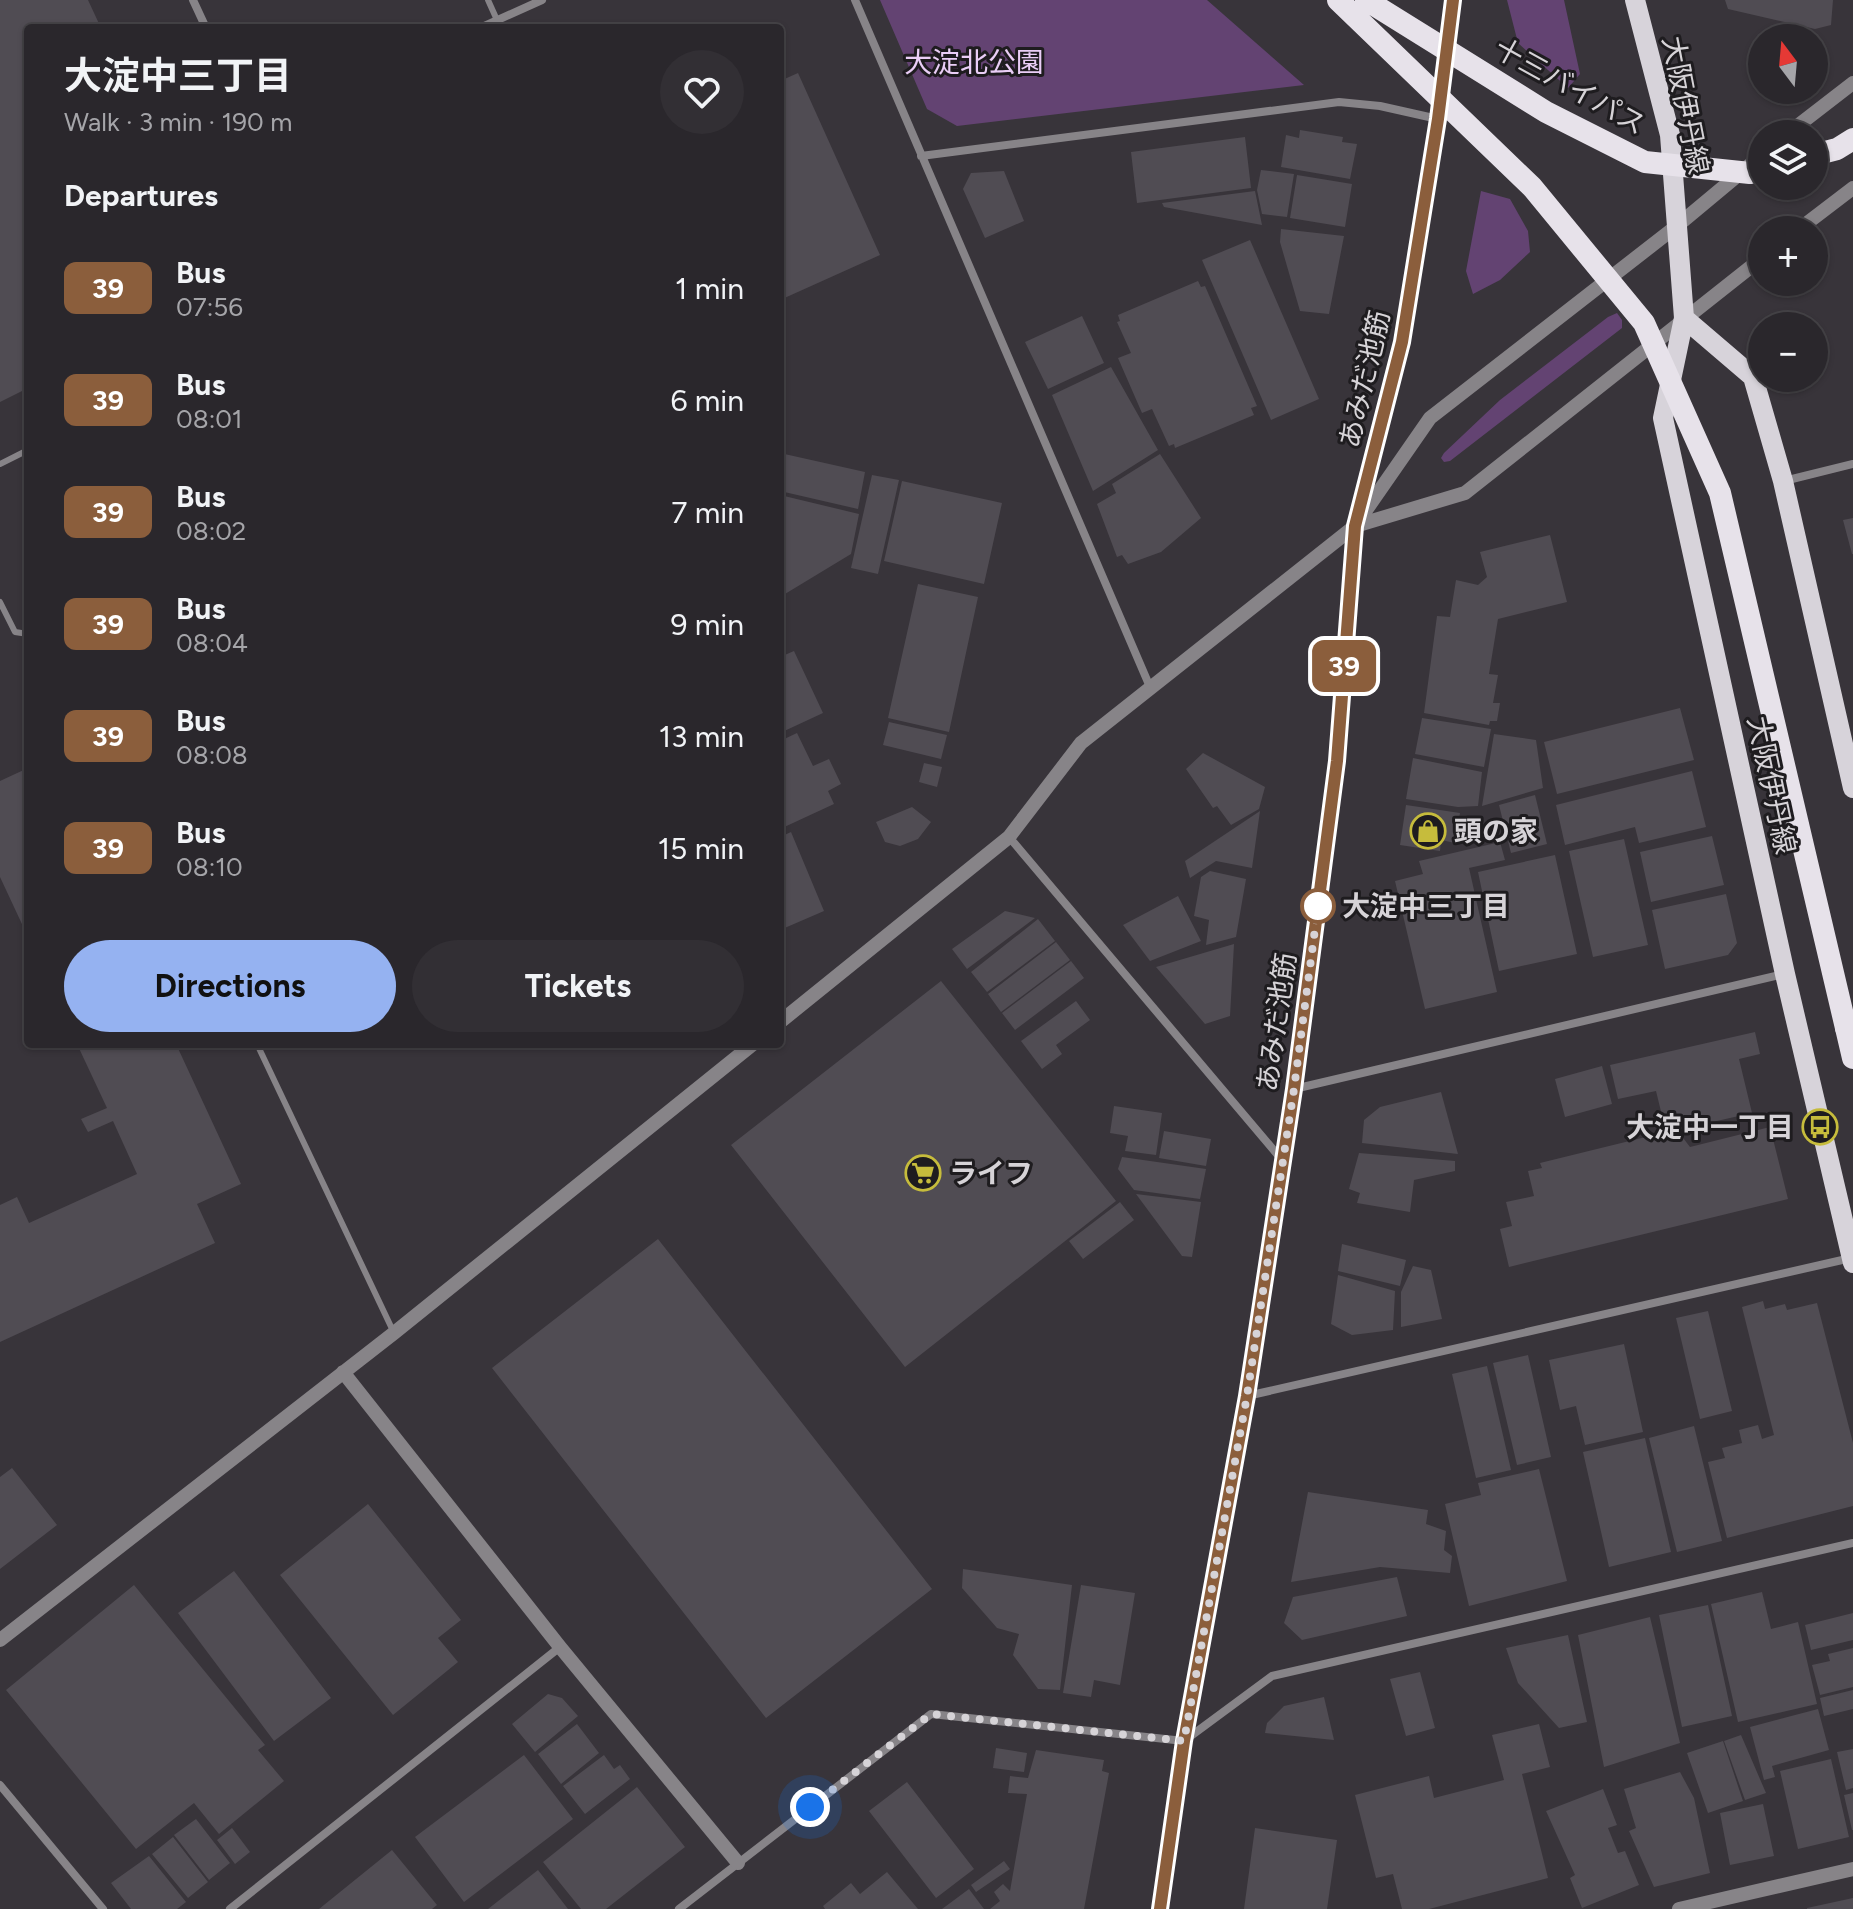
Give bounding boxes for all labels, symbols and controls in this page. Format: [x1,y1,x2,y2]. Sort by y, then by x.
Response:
north arrow [1748,24,1828,104]
map controls [1748,24,1828,392]
street label: 十三バイパス [1489,31,1651,141]
street label: 大阪伊丹線 [1656,33,1716,177]
park label: 大淀北公園 [904,45,1044,79]
button: heart [660,50,744,134]
text: 大淀中三丁目 [64,53,292,99]
text: Walk · 3 min · 190 m [64,106,292,138]
button: layers [1748,120,1828,200]
text: Departures [64,177,218,214]
button: + [1748,216,1828,296]
text: Bus [176,254,225,291]
text: 1 min [675,270,744,307]
text: 39 [92,271,124,305]
text: 07:56 [176,291,243,323]
street label: あみだ池筋 [1332,307,1396,451]
button: − [1748,312,1828,392]
text: Bus [176,366,225,403]
text: 6 min [670,382,744,419]
text: 39 [92,383,124,417]
text: 08:01 [176,403,243,435]
text: Bus [176,478,225,515]
text: 7 min [671,494,744,531]
text: 39 [92,495,124,529]
text: 08:02 [176,515,246,547]
text: Bus [176,590,225,627]
text: 9 min [670,606,744,643]
text: 39 [92,607,124,641]
text: 08:04 [176,627,248,659]
line badge: 39 [1308,640,1380,692]
text: 39 [1328,649,1360,683]
text: Bus [176,702,225,739]
street label: 大阪伊丹線 [1741,713,1803,857]
text: 13 min [659,718,744,755]
text: 39 [92,719,124,753]
text: 08:08 [176,739,248,771]
shop icon: 頭の家 [1409,812,1447,850]
text: Bus [176,814,225,851]
place label: 頭の家 [1454,814,1538,848]
text: 15 min [658,830,744,867]
text: 39 [92,831,124,865]
text: 08:10 [176,851,243,883]
marker: 大淀中三丁目 [1301,889,1335,923]
place label: 大淀中三丁目 [1342,889,1510,923]
button: Directions [64,940,396,1032]
button: Tickets [412,940,744,1032]
street label: あみだ池筋 [1249,950,1303,1094]
bus stop icon: 大淀中一丁目 [1801,1108,1839,1146]
place label: 大淀中一丁目 [1626,1110,1794,1144]
supermarket icon: ライフ [904,1154,942,1192]
place label: ライフ [949,1156,1033,1190]
your location [790,1787,830,1827]

